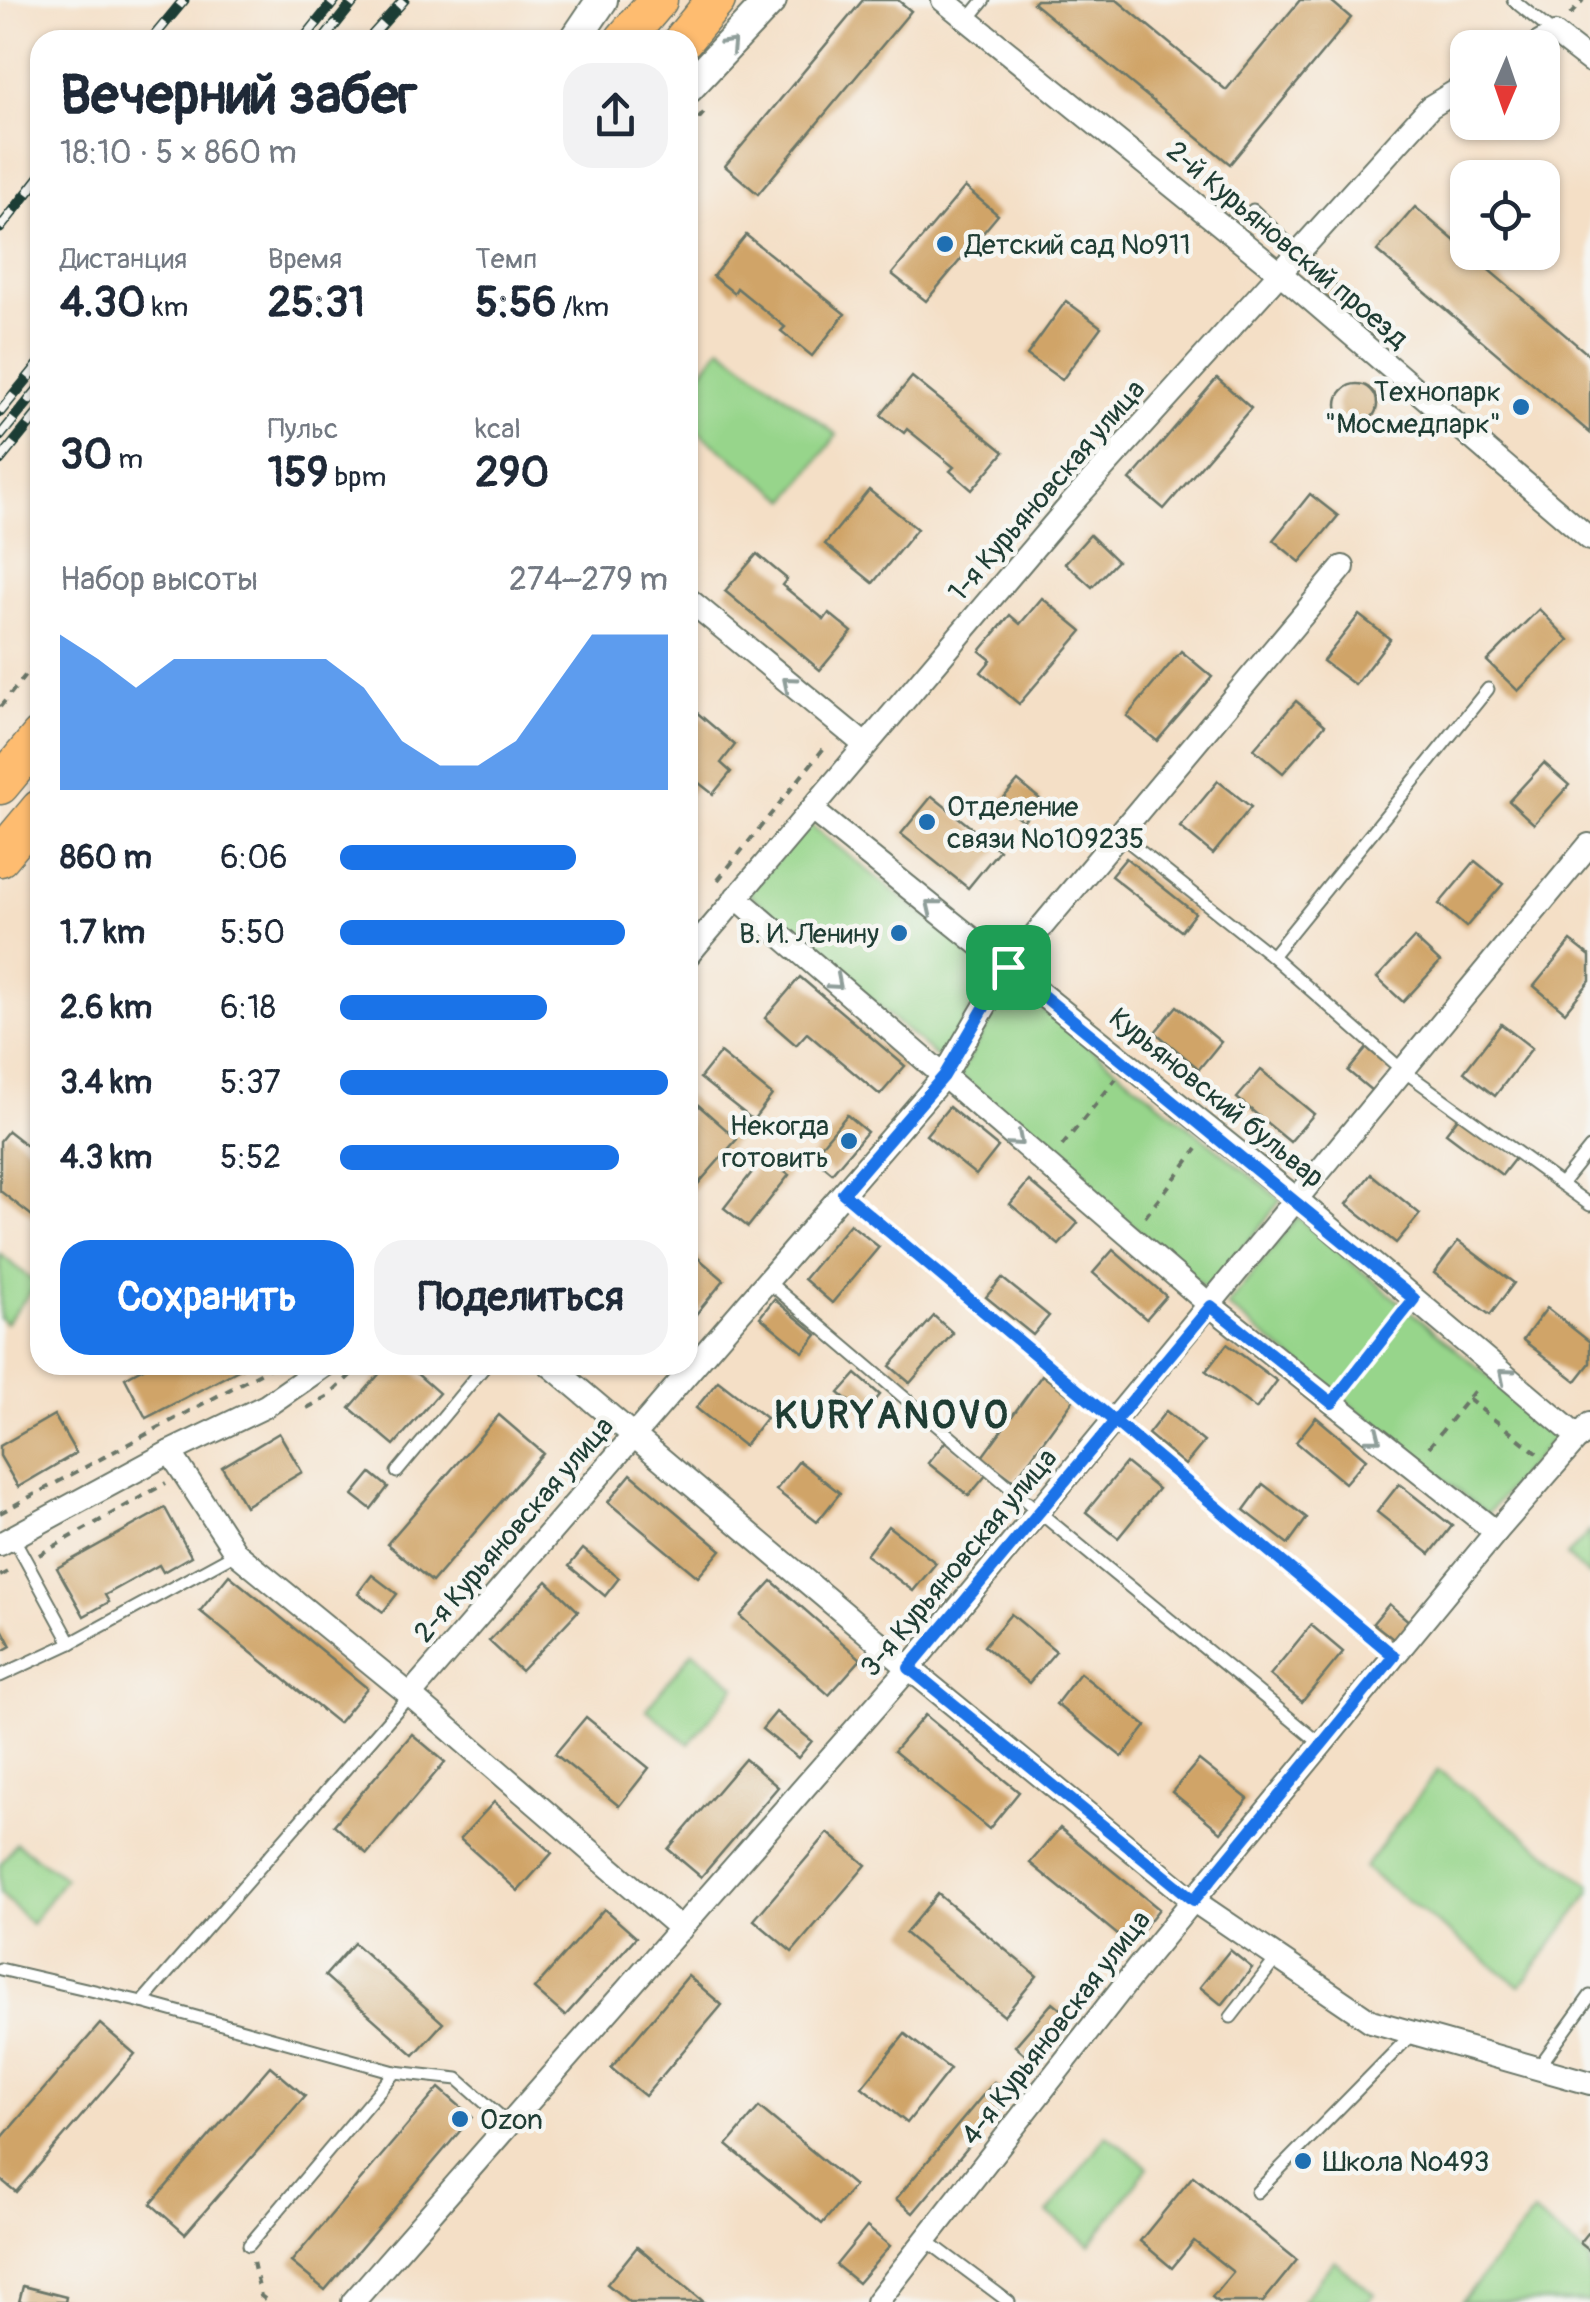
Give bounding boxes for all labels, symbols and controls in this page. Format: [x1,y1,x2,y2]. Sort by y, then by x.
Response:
north arrow [1450,30,1560,140]
map controls [1450,30,1560,270]
one-way arrow [718,38,736,57]
text: Вечерний забег [60,61,417,130]
button: share [563,63,668,168]
text: 18:10 · 5 × 860 m [60,133,297,173]
street label: 2-й Курьяновский проезд [1159,134,1415,357]
button: locate [1450,160,1560,270]
place label: Детский сад №911 [964,228,1191,263]
marker: Детский сад №911 [934,233,956,255]
text: Дистанция [60,242,187,277]
text: Время [268,242,342,277]
text: Темп [475,242,537,277]
text: 4.30 [60,277,146,329]
text: 25:31 [268,277,365,329]
text: 5:56 [475,277,557,329]
text: km [146,290,188,325]
text: /km [557,290,609,325]
street label: 1-я Курьяновская улица [941,373,1153,609]
place label: Технопарк "Мосмедпарк" [1325,375,1501,442]
marker: Технопарк "Мосмедпарк" [1510,396,1532,418]
text: Пульс [268,412,338,447]
text: kcal [475,412,521,447]
text: 30 [60,429,112,481]
text: m [112,442,143,477]
text: 159 [268,447,328,499]
text: 290 [475,447,549,499]
text: bpm [328,460,386,495]
text: Набор высоты [60,560,258,600]
text: 274–279 m [509,560,668,600]
one-way arrow [783,677,801,695]
place label: Отделение связи №109235 [947,790,1144,857]
marker: Отделение связи №109235 [916,811,938,833]
text: 860 m [60,838,152,878]
text: 6:06 [220,838,288,878]
one-way arrow [925,900,943,918]
text: 1.7 km [60,913,145,953]
text: 5:50 [220,913,285,953]
place label: В. И. Ленину [739,917,879,952]
marker: В. И. Ленину [888,922,910,944]
pin [966,925,1051,1010]
icon: arrive [981,940,1036,995]
one-way arrow [824,972,843,990]
text: 2.6 km [60,988,152,1028]
text: 6:18 [220,988,276,1028]
street label: Курьяновский бульвар [1102,1001,1331,1196]
text: 3.4 km [60,1063,152,1103]
text: 5:37 [220,1063,281,1103]
place label: Некогда готовить [722,1109,829,1176]
one-way arrow [1006,1129,1024,1147]
marker: Некогда готовить [838,1130,860,1152]
text: 4.3 km [60,1138,152,1178]
text: 5:52 [220,1138,281,1178]
button: Сохранить [60,1240,354,1355]
button: Поделиться [374,1240,668,1355]
one-way arrow [1498,1368,1516,1386]
district label: KURYANOVO [774,1392,1010,1440]
street label: 2-я Курьяновская улица [407,1410,622,1650]
one-way arrow [1364,1425,1382,1443]
street label: 3-я Курьяновская улица [853,1442,1065,1684]
street label: 4-я Курьяновская улица [954,1904,1159,2152]
place label: Ozon [480,2103,543,2138]
marker: Ozon [449,2108,471,2130]
place label: Школа №493 [1323,2145,1489,2180]
marker: Школа №493 [1292,2150,1314,2172]

